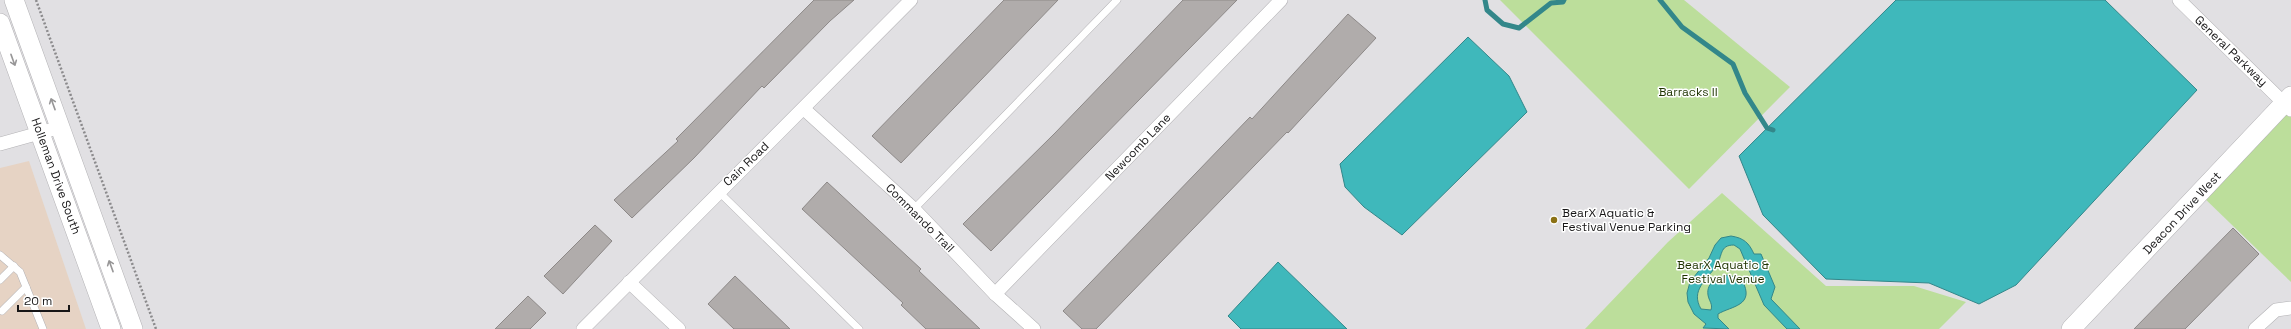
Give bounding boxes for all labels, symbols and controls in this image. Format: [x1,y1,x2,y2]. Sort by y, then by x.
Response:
street label: General Parkway [2191,12,2271,90]
one-way arrow [10,54,18,66]
park label: Barracks II [1658,84,1718,100]
one-way arrow [48,99,56,111]
street label: Newcomb Lane [1102,110,1174,184]
street label: Holleman Drive South [27,116,85,236]
street label: Cain Road [720,138,772,190]
street label: Deacon Drive West [2139,168,2225,258]
street label: Commando Trail [882,180,958,256]
place label: BearX Aquatic & Festival Venue Parking [1562,205,1691,235]
marker: BearX Aquatic & Festival Venue Parking [1549,215,1559,225]
park label: BearX Aquatic & Festival Venue [1677,257,1769,287]
one-way arrow [106,260,114,272]
scale bar [18,287,69,313]
text: 20 m [24,293,52,309]

